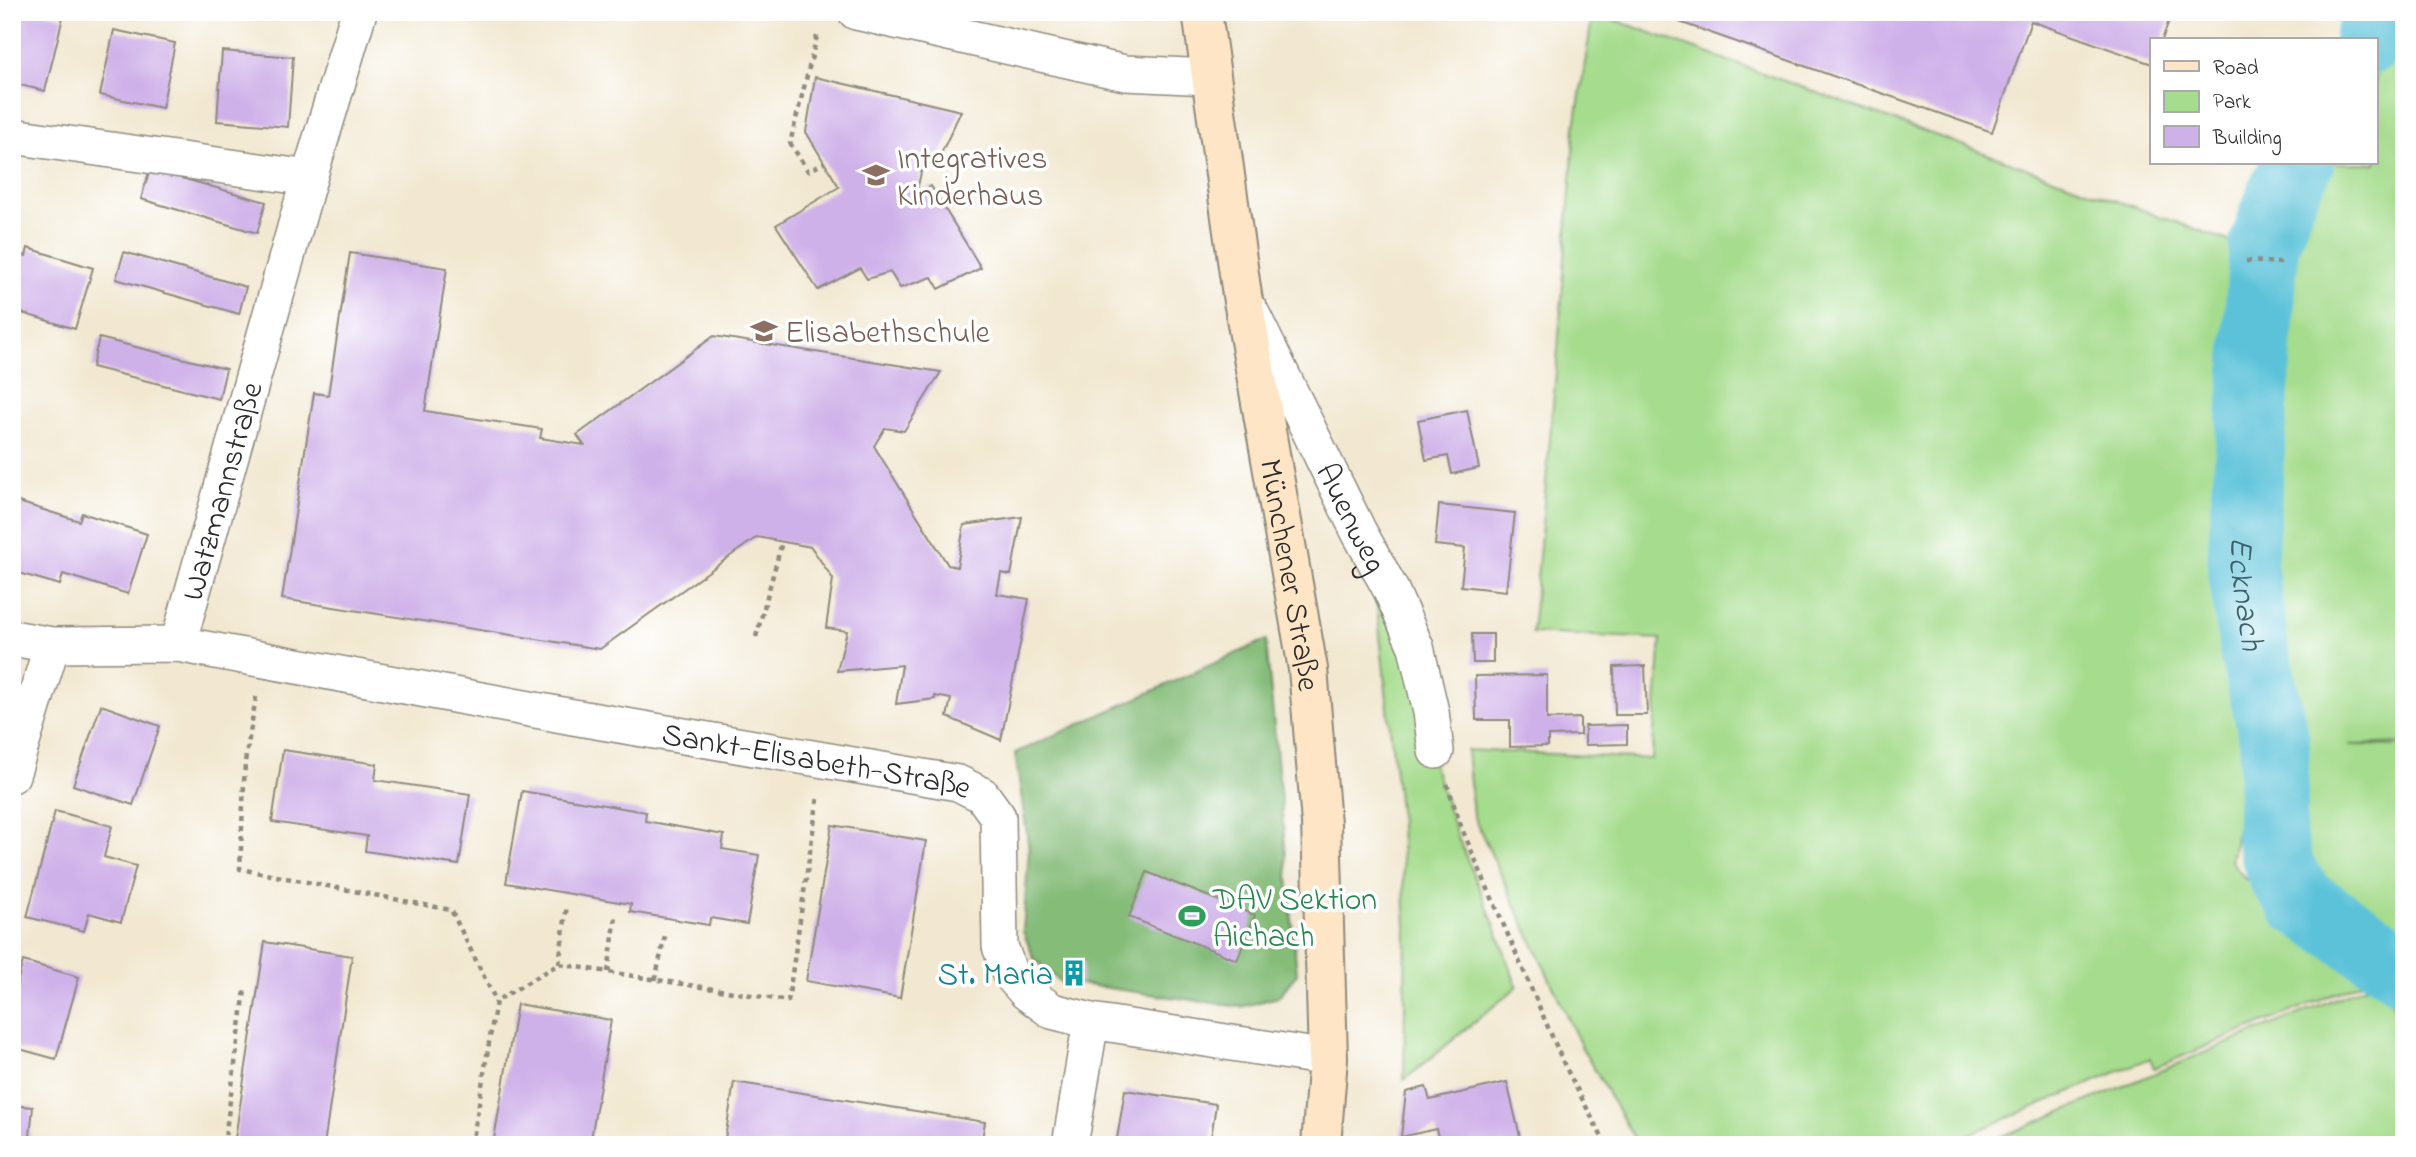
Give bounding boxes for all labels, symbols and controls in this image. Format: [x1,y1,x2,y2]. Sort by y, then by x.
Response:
legend [2150,38,2378,164]
text: Road [2213,54,2259,84]
text: Park [2213,88,2252,118]
text: Building [2212,124,2282,156]
place label: Integratives Kinderhaus [897,137,1047,221]
school or university icon: Integratives Kinderhaus [861,160,891,190]
place label: Elisabethschule [785,311,991,358]
school or university icon: Elisabethschule [749,316,779,346]
street label: Watzmannstraße [171,376,278,607]
street label: Münchener Straße [1244,456,1330,694]
street label: Auenweg [1302,456,1397,583]
water label: Ecknach [2213,535,2274,655]
street label: Sankt-Elisabeth-Straße [658,713,980,814]
place label: DAV Sektion Aichach [1212,878,1377,962]
sports icon: DAV Sektion Aichach [1177,901,1207,931]
place label: St. Maria [938,953,1053,1000]
building icon: St. Maria [1059,958,1089,988]

